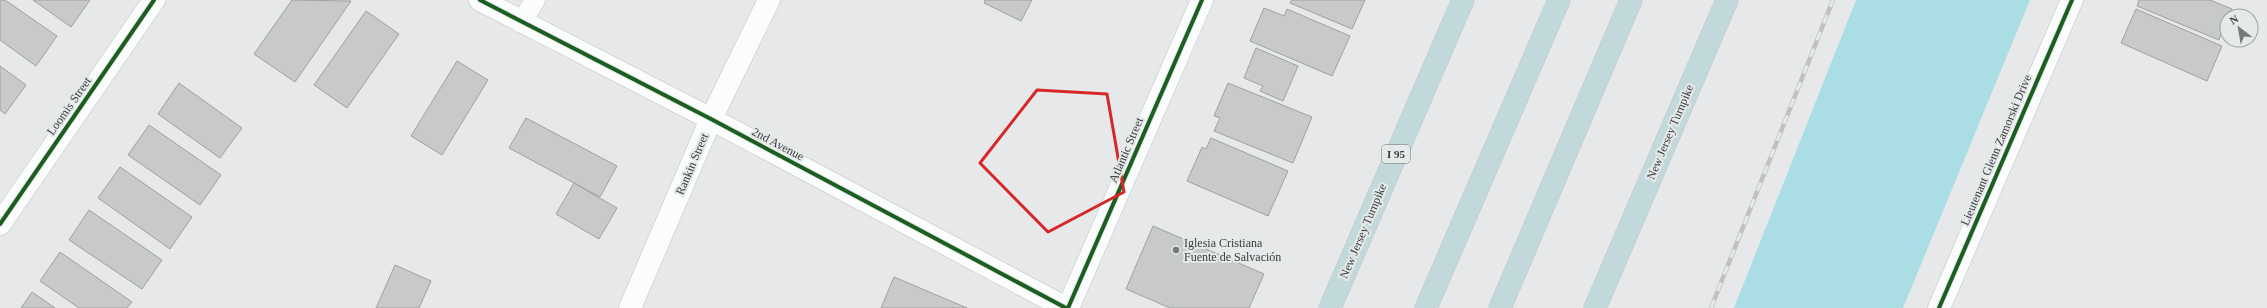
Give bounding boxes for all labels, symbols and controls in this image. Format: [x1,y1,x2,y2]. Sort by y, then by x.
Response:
north arrow [2219,8,2259,48]
text: N [2227,12,2240,27]
street label: Lieutenant Glenn Zamorski Drive [1958,72,2034,228]
street label: Loomis Street [44,74,95,138]
street label: New Jersey Turnpike [1644,82,1696,182]
street label: Atlantic Street [1106,115,1146,185]
street label: 2nd Avenue [750,124,806,164]
street label: Rankin Street [673,130,712,197]
road number: I 95 [1382,145,1410,163]
street label: New Jersey Turnpike [1337,181,1389,281]
place label: Iglesia Cristiana Fuente de Salvación [1184,236,1281,264]
marker: Iglesia Cristiana Fuente de Salvación [1171,245,1181,255]

